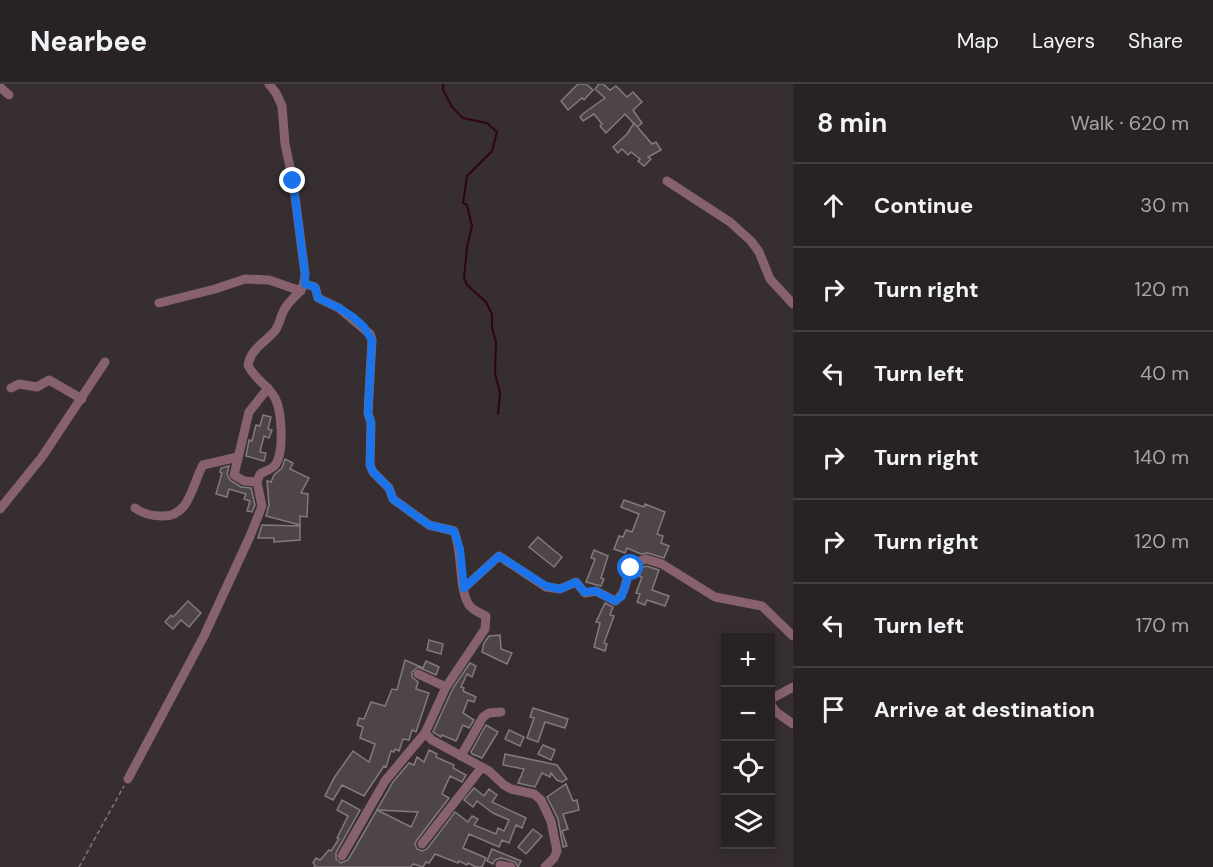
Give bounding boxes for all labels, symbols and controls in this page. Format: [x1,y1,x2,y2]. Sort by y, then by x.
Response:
text: Nearbee [30,23,147,60]
text: Map [957,27,999,55]
text: Layers [1032,27,1095,55]
text: Share [1128,27,1183,55]
text: 8 min [817,106,887,140]
text: Walk · 620 m [1070,110,1189,136]
route end [279,167,305,193]
icon: ahead [817,189,850,222]
text: Continue [874,191,973,220]
text: 30 m [1140,192,1189,218]
icon: right [817,273,850,306]
text: Turn right [874,275,979,304]
text: 120 m [1135,276,1189,302]
icon: left [817,357,850,390]
text: Turn left [874,359,964,388]
text: 40 m [1140,360,1189,386]
icon: right [817,441,850,474]
text: Turn right [874,443,979,472]
text: 140 m [1134,444,1189,470]
icon: right [817,525,850,558]
text: Turn right [874,527,979,556]
text: 120 m [1135,528,1189,554]
route start [617,554,643,580]
icon: left [817,609,850,642]
text: Turn left [874,611,964,640]
text: 170 m [1136,612,1189,638]
map controls [721,633,775,849]
button: + [721,633,775,687]
button: − [721,687,775,741]
icon: arrive [817,693,850,726]
text: Arrive at destination [874,695,1095,724]
button: locate [721,741,775,795]
button: layers [721,795,775,849]

